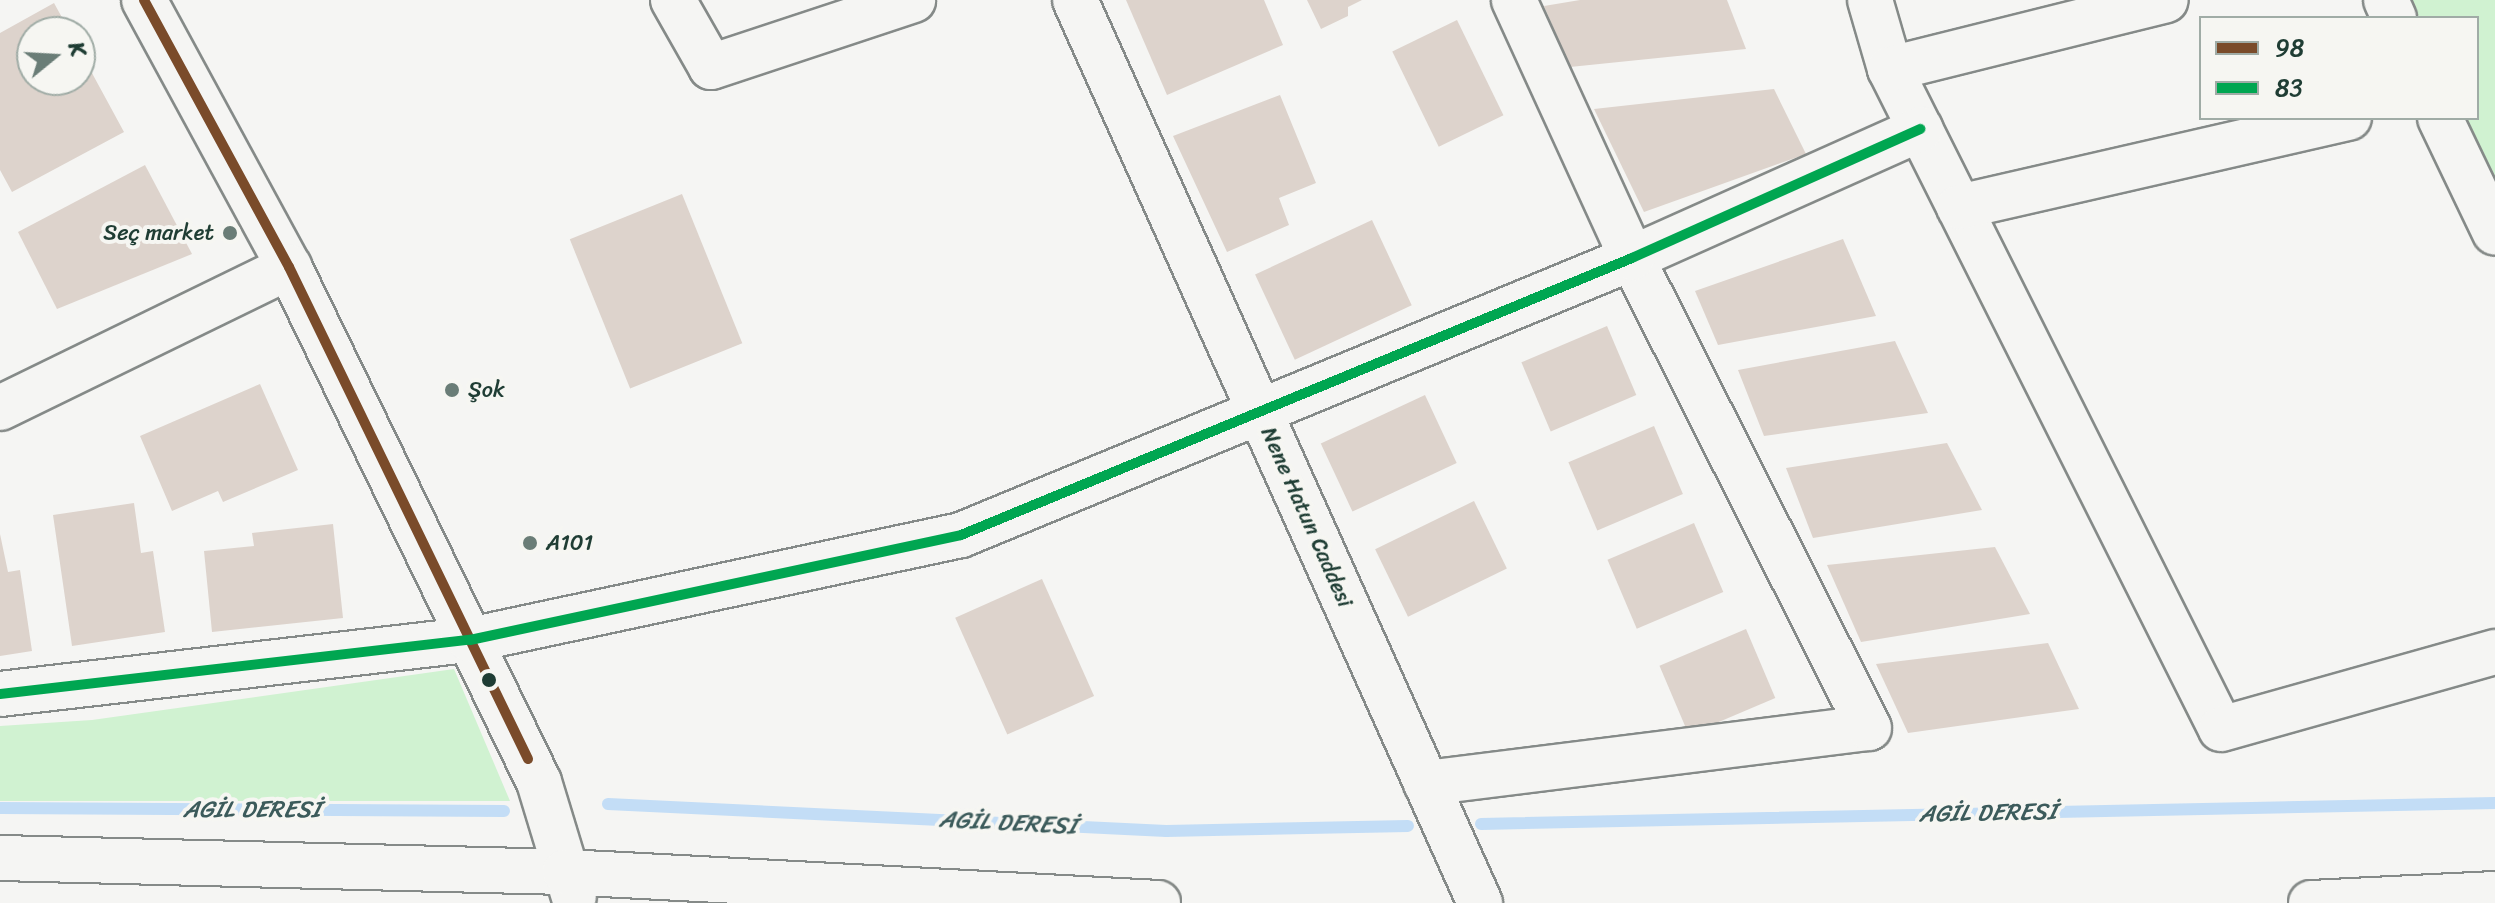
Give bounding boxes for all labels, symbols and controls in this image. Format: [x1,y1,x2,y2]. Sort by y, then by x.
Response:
north arrow [16,16,96,96]
legend [2199,16,2479,120]
text: 98 [2275,27,2304,69]
text: K [57,37,98,61]
text: 83 [2275,67,2303,109]
place label: Seç market [103,220,214,246]
marker: Seç market [221,224,239,242]
place label: Şok [468,377,505,403]
marker: Şok [443,381,461,399]
street label: Nene Hatun Caddesi [1255,422,1359,612]
place label: A101 [546,530,593,556]
marker: A101 [521,534,539,552]
unlabelled marker [481,672,497,688]
water label: AGİL DERESİ [184,796,320,824]
water label: AGİL DERESİ [1920,797,2056,829]
water label: AGİL DERESİ [940,805,1076,841]

